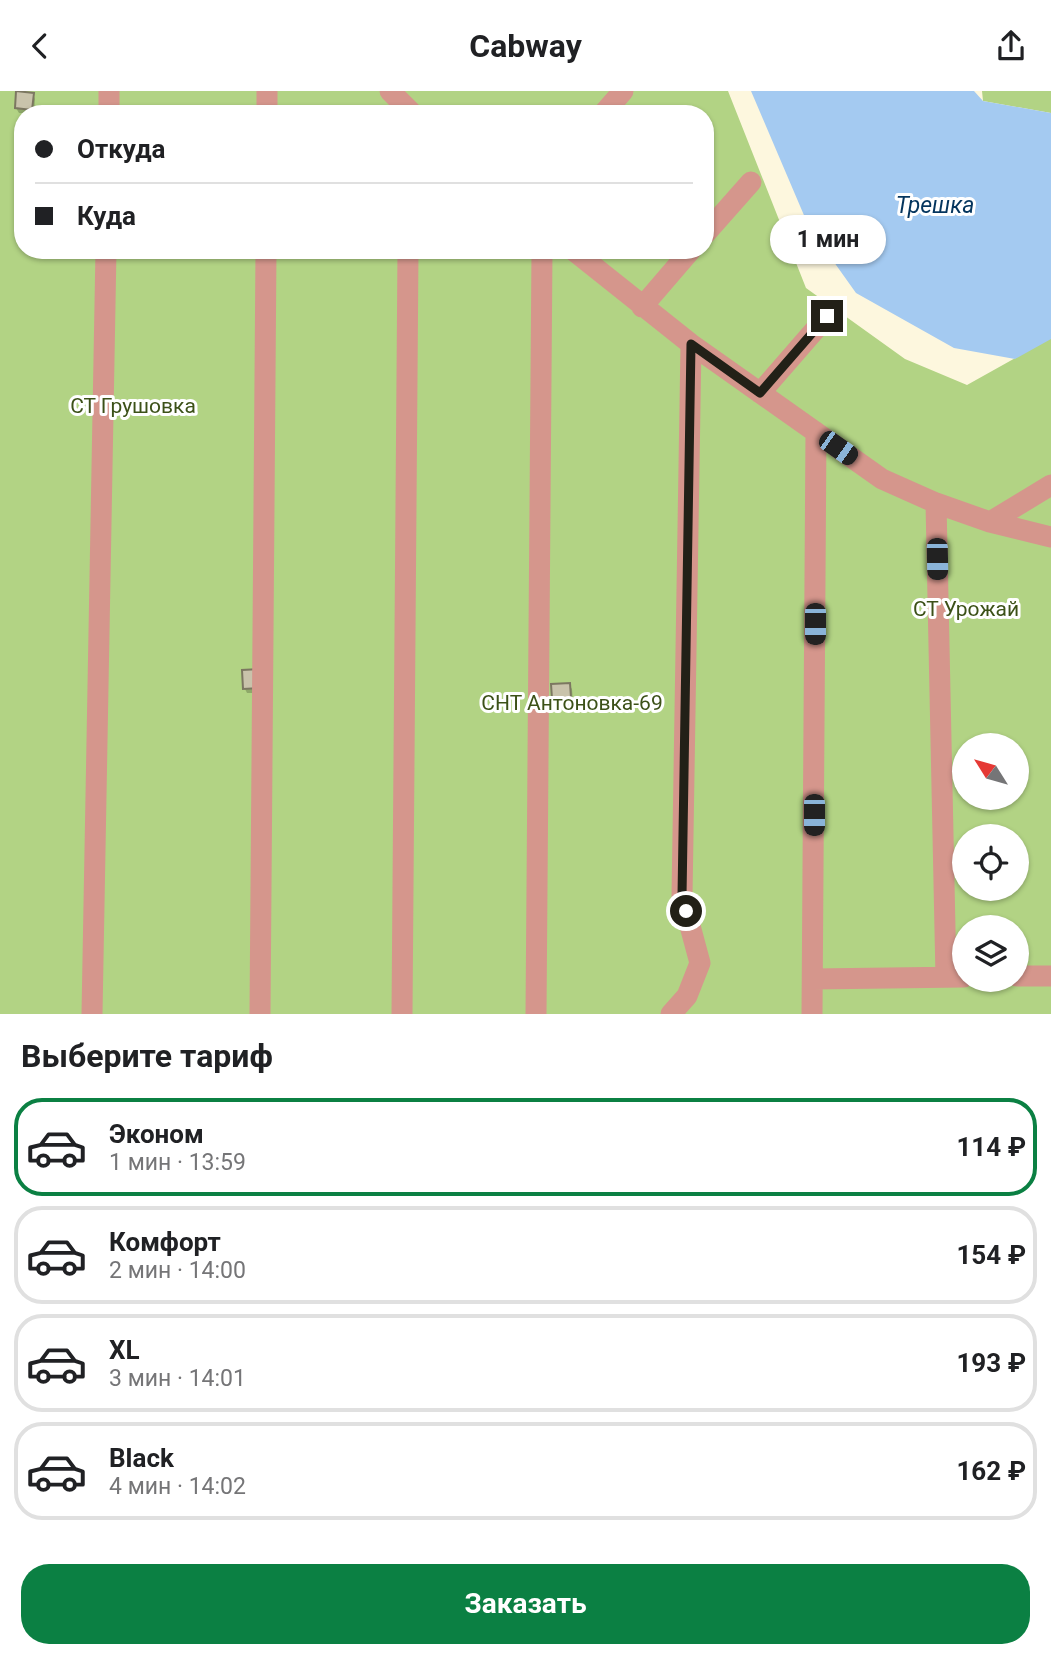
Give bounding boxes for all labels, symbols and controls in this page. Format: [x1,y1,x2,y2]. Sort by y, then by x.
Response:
icon: back [21,27,59,65]
text: Cabway [469,27,582,65]
icon: share [992,27,1030,65]
text: Откуда [77,134,166,164]
water label: Трешка [896,192,974,219]
text: Куда [77,201,136,231]
callout: 1 мин [769,215,885,264]
text: 1 мин [797,226,859,253]
route end [811,300,843,332]
park label: СТ Грушовка [70,394,196,418]
car [815,427,862,469]
car [927,538,948,580]
park label: СТ Урожай [913,597,1019,621]
car [805,603,826,645]
park label: СНТ Антоновка-69 [481,691,663,715]
north arrow [952,733,1029,810]
map controls [952,733,1029,992]
car [804,794,825,836]
button: locate [952,824,1029,901]
route start [670,895,702,927]
button: layers [952,915,1029,992]
text: Выберите тариф [21,1037,273,1075]
icon: car [25,1116,88,1179]
text: Эконом [109,1119,204,1149]
text: 114 ₽ [956,1132,1026,1162]
text: 1 мин · 13:59 [109,1149,246,1176]
icon: car [25,1224,88,1287]
text: Комфорт [109,1227,221,1257]
text: 154 ₽ [956,1240,1026,1270]
text: 2 мин · 14:00 [109,1257,246,1284]
icon: car [25,1332,88,1395]
text: XL [109,1335,140,1365]
text: 193 ₽ [956,1348,1026,1378]
text: 3 мин · 14:01 [109,1365,246,1392]
icon: car [25,1440,88,1503]
text: Black [109,1443,174,1473]
text: 162 ₽ [956,1456,1026,1486]
text: 4 мин · 14:02 [109,1473,246,1500]
button: Заказать [21,1564,1030,1644]

